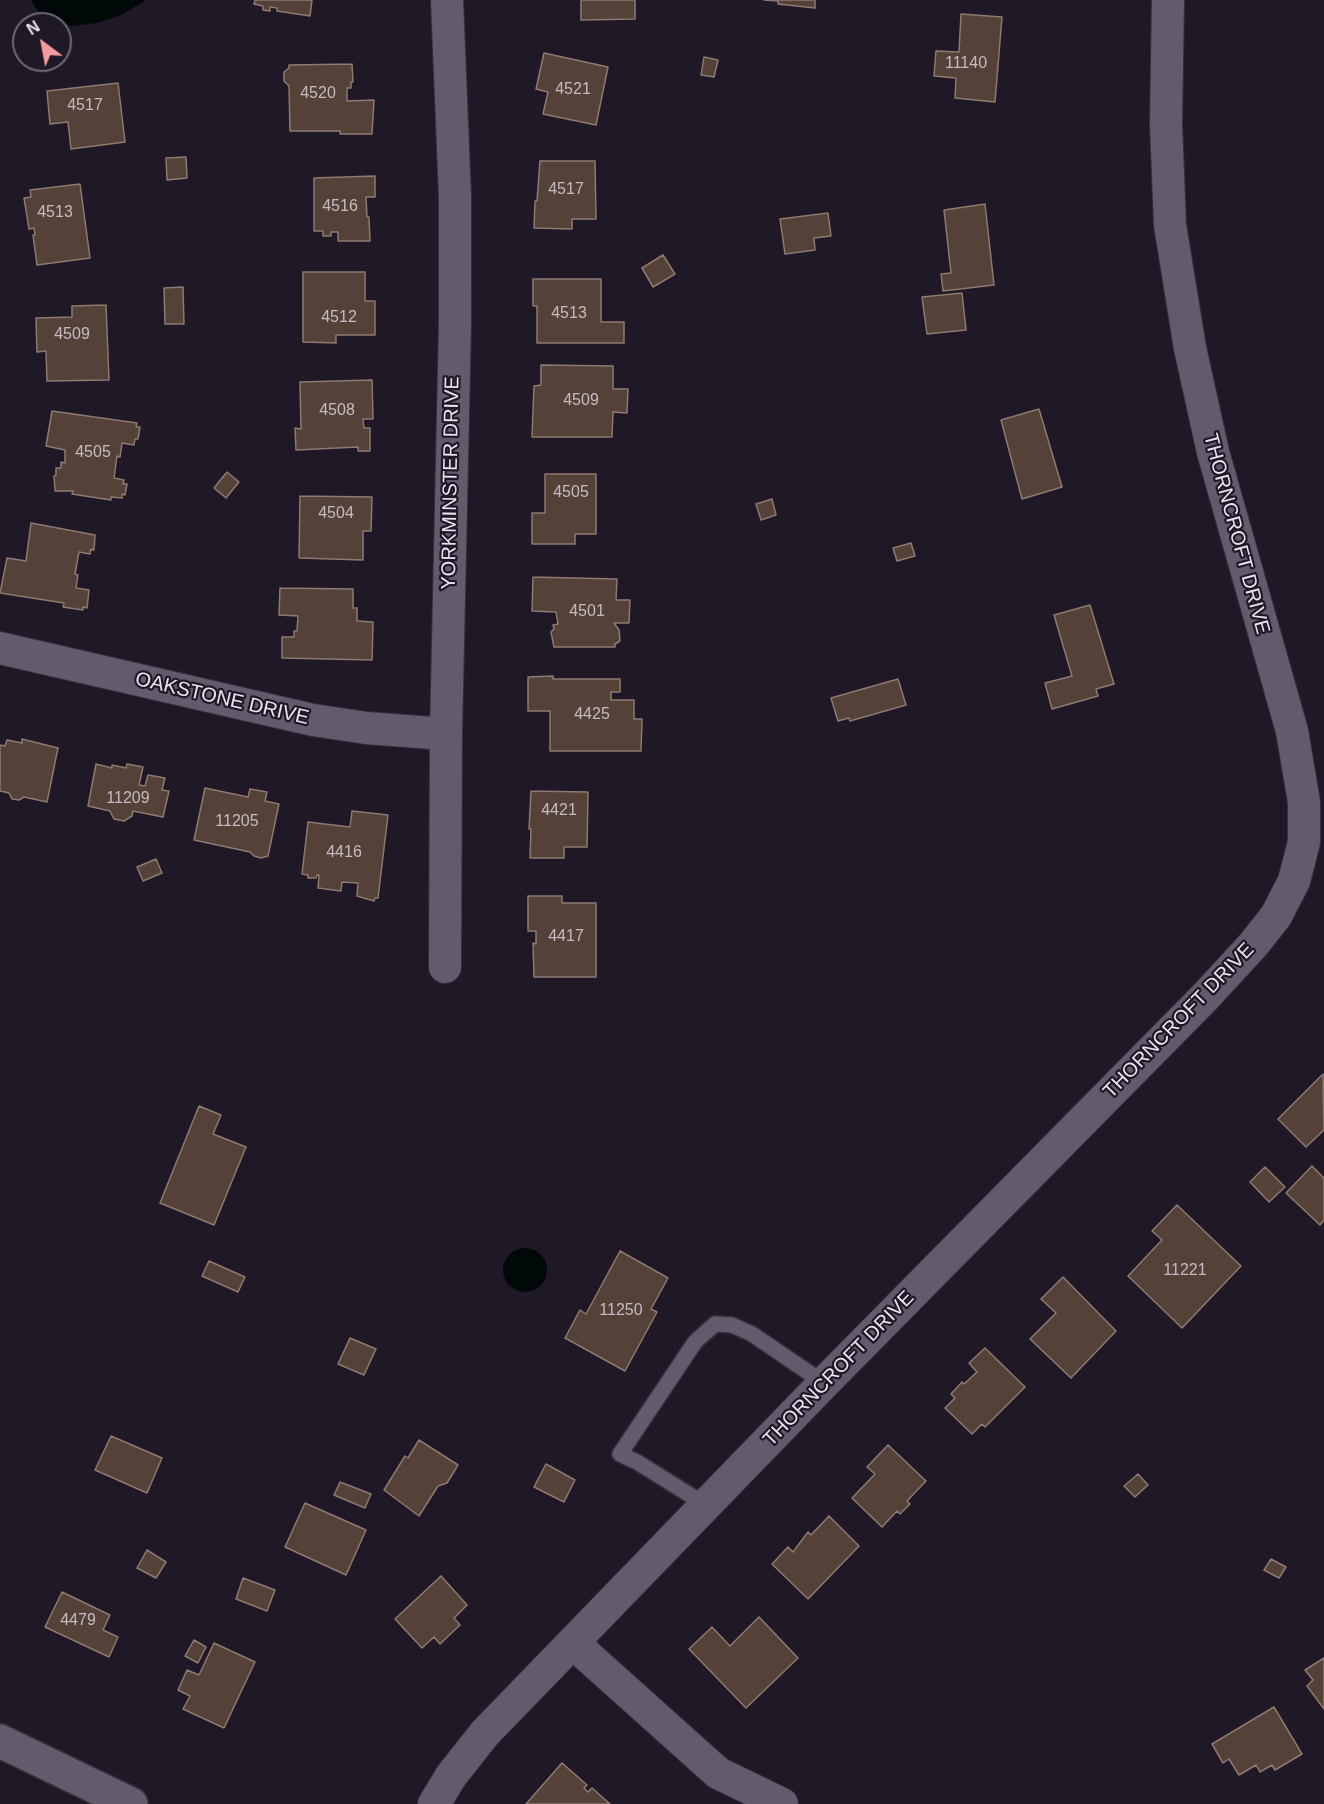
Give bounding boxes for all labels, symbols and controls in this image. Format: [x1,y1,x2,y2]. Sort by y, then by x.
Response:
north arrow [12,12,72,72]
text: N [24,18,43,38]
house number: 11140 [945,54,987,74]
house number: 4521 [555,80,591,100]
house number: 4520 [300,84,336,104]
house number: 4517 [67,96,103,116]
house number: 4517 [548,180,584,200]
house number: 4516 [322,197,358,217]
house number: 4513 [37,203,73,223]
house number: 4513 [551,304,587,324]
house number: 4512 [321,308,357,328]
house number: 4509 [54,325,90,345]
street label: YORKMINSTER DRIVE [437,376,465,590]
house number: 4509 [563,391,599,411]
house number: 4508 [319,401,355,421]
street label: THORNCROFT DRIVE [1198,431,1274,637]
house number: 4505 [75,443,111,463]
house number: 4505 [553,483,589,503]
house number: 4504 [318,504,354,524]
house number: 4501 [569,602,605,622]
street label: OAKSTONE DRIVE [133,667,311,731]
house number: 4425 [574,705,610,725]
house number: 11209 [106,789,150,809]
house number: 4421 [541,801,577,821]
house number: 11205 [215,812,259,832]
house number: 4416 [326,843,362,863]
house number: 4417 [548,927,584,947]
street label: THORNCROFT DRIVE [1099,938,1259,1104]
house number: 11221 [1163,1261,1207,1281]
street label: THORNCROFT DRIVE [759,1286,919,1452]
house number: 11250 [599,1301,643,1321]
house number: 4479 [60,1611,96,1631]

